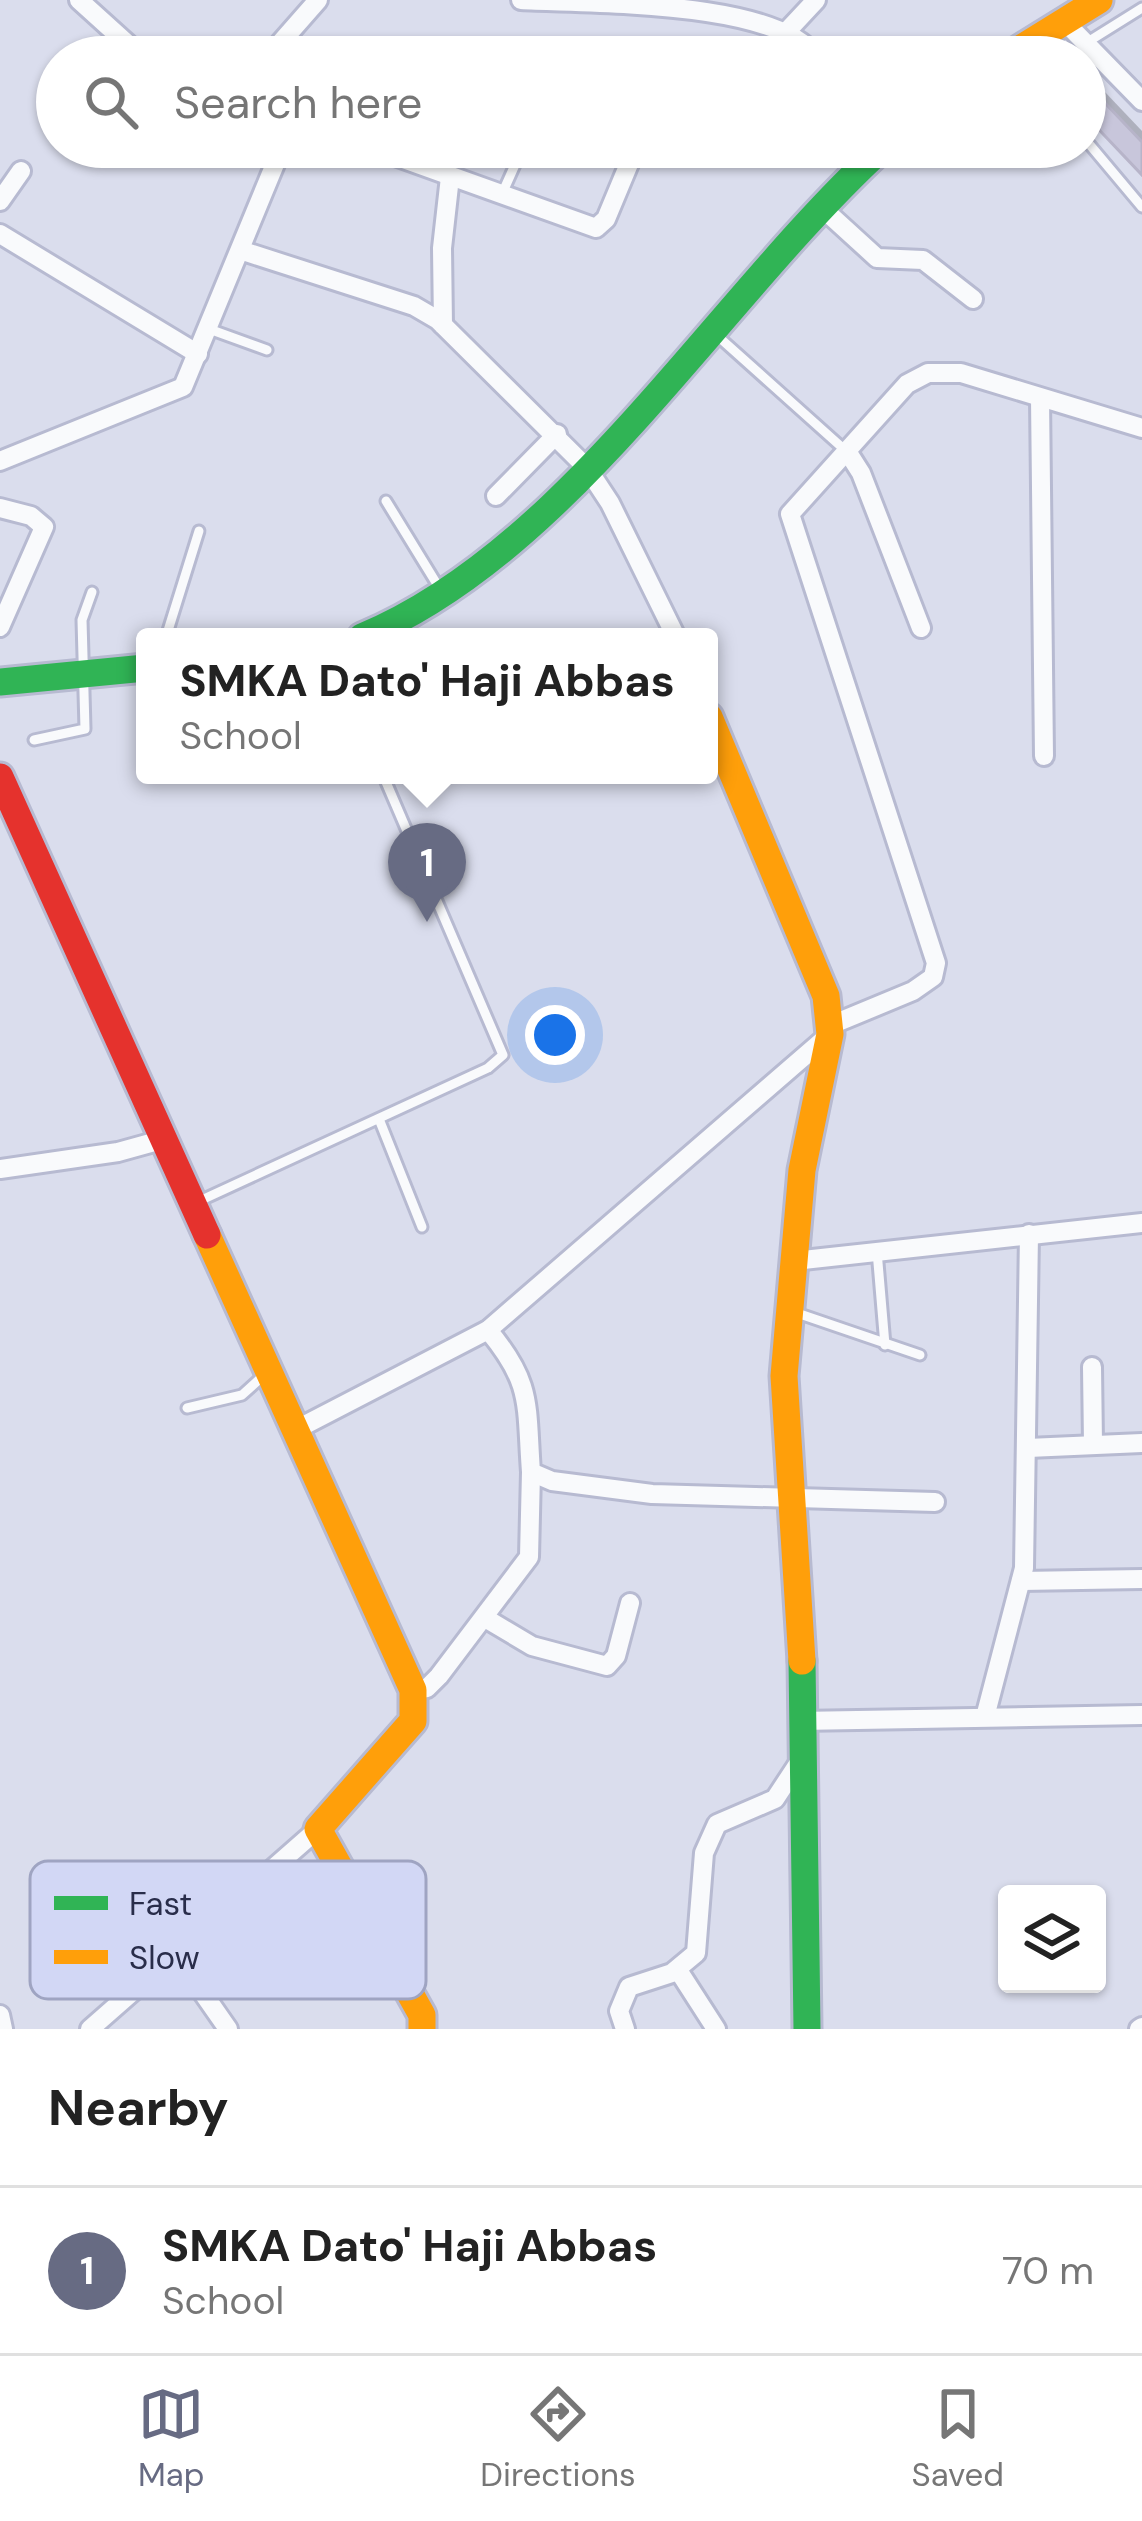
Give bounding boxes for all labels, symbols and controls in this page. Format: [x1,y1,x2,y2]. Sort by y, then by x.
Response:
search box [36,36,1106,168]
icon: search [78,69,144,135]
text: Search here [174,73,422,132]
popup [136,628,718,784]
text: SMKA Dato' Haji Abbas [179,651,675,710]
text: School [179,710,302,761]
pin: 1 [388,823,466,922]
your location [525,1005,585,1065]
legend [30,1861,426,1999]
text: Fast [129,1882,192,1925]
map controls [998,1885,1106,1993]
button: layers [998,1885,1106,1993]
text: Slow [129,1936,200,1979]
text: Nearby [48,2074,229,2141]
text: SMKA Dato' Haji Abbas [162,2216,657,2275]
text: 1 [80,2245,94,2296]
text: 70 m [1002,2245,1094,2296]
text: School [162,2275,284,2326]
tab: Map [138,2381,204,2496]
tab: Directions [480,2381,636,2496]
tab: Saved [912,2381,1004,2496]

